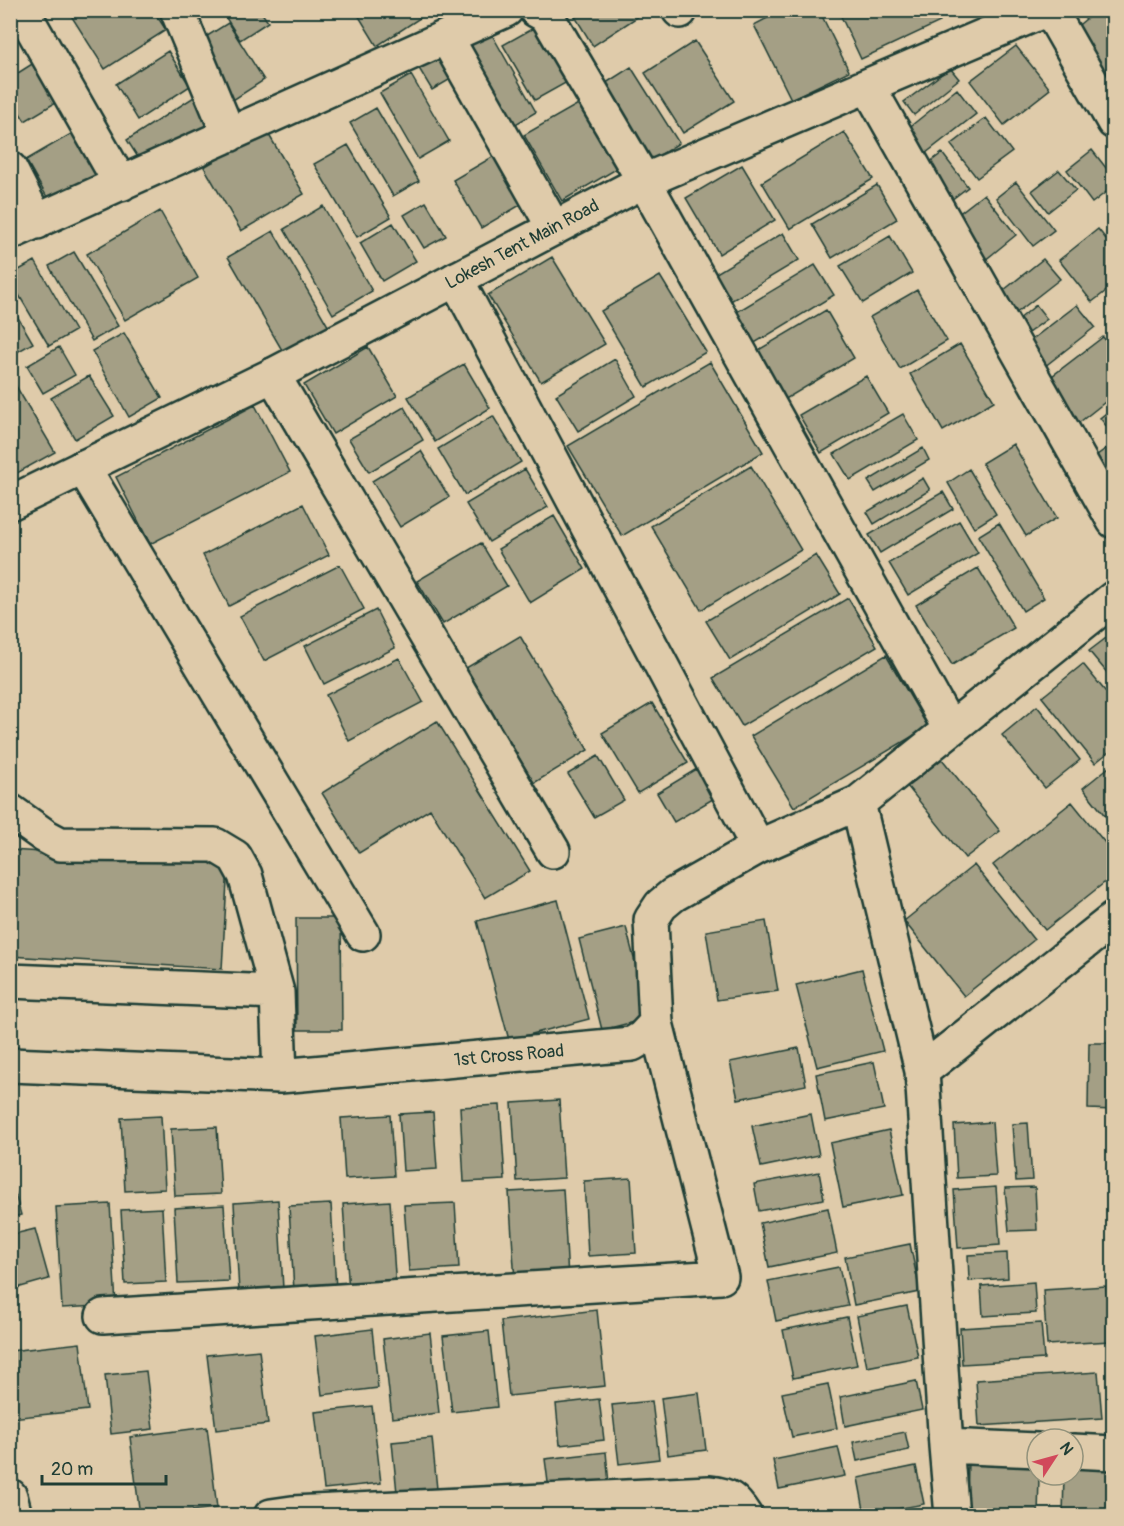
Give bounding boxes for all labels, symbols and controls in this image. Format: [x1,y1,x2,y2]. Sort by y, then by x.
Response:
street label: Lokesh Tent Main Road [441,194,603,295]
street label: 1st Cross Road [453,1039,565,1072]
north arrow [1025,1427,1085,1487]
text: N [1055,1439,1078,1459]
scale bar [42,1448,166,1486]
text: 20 m [51,1458,93,1481]

